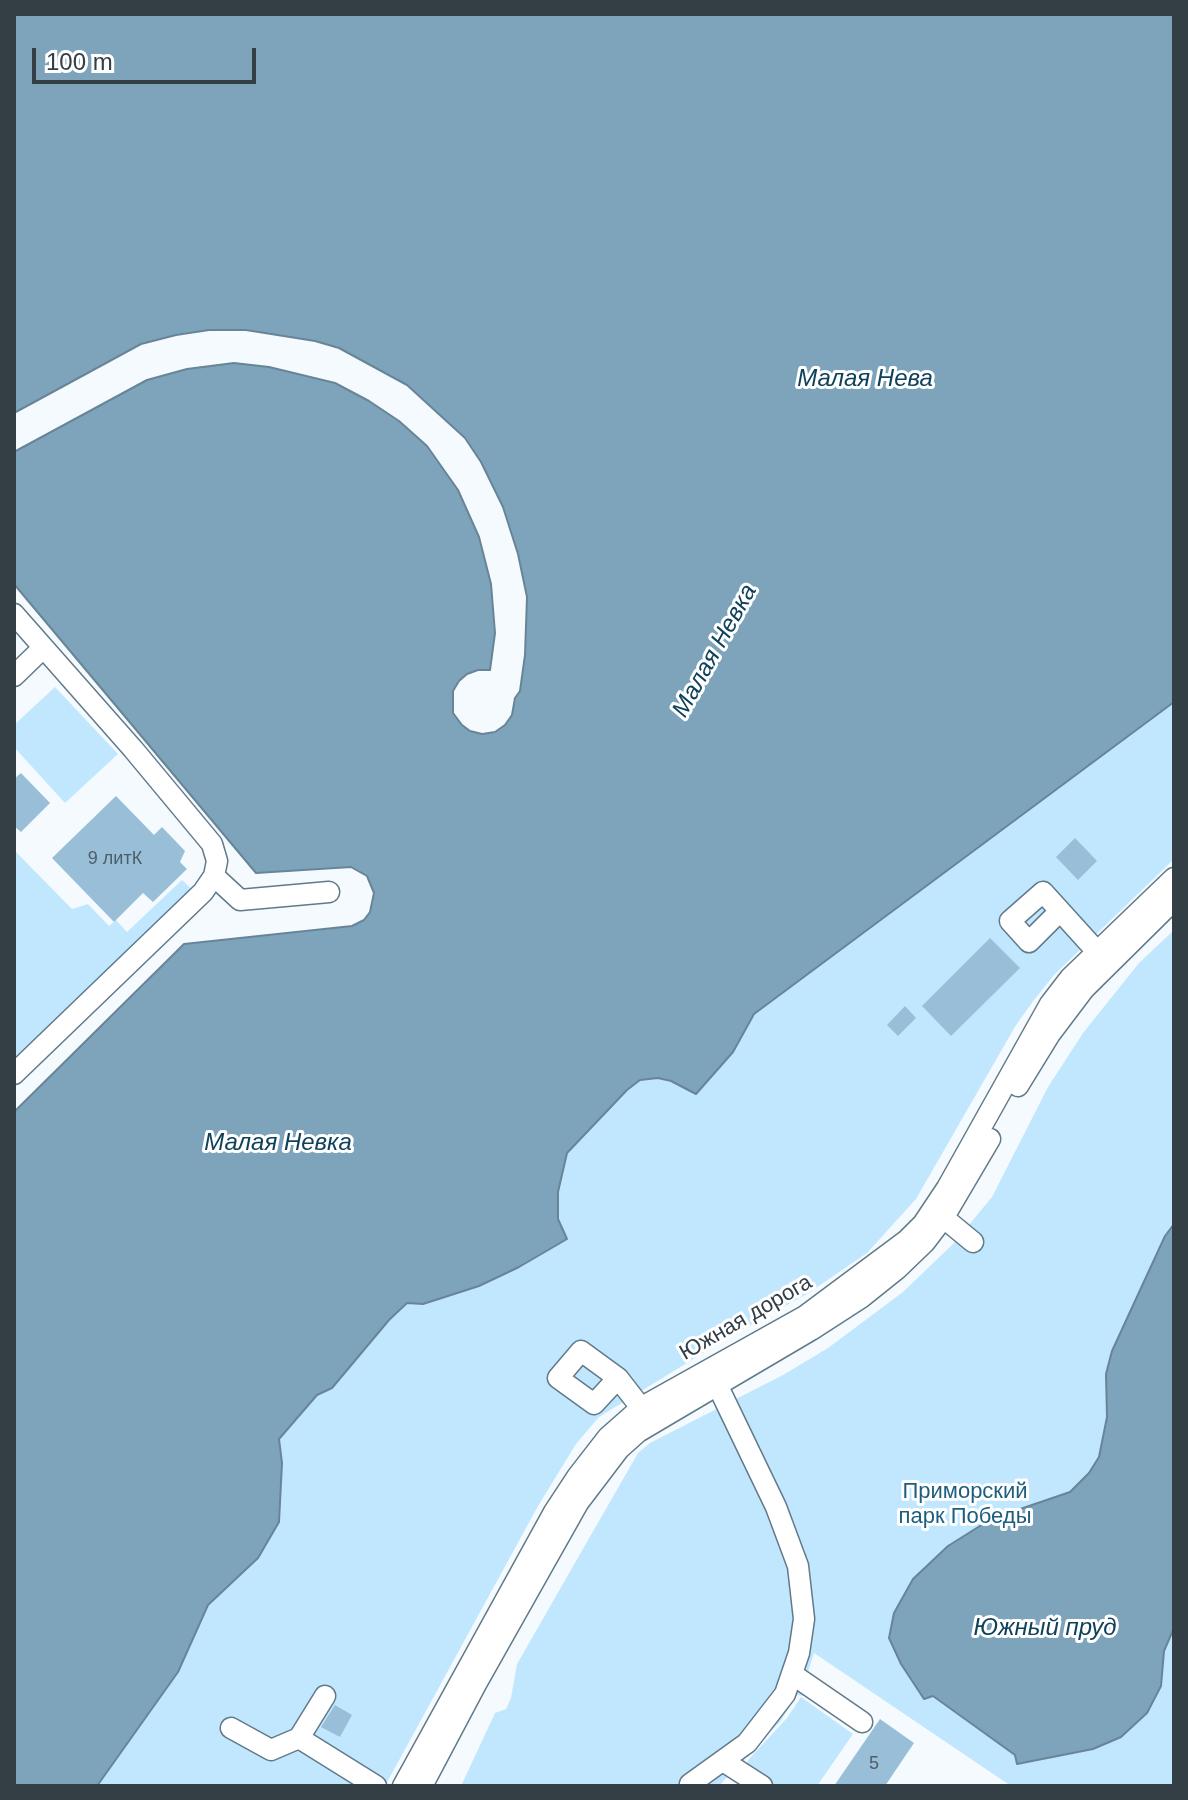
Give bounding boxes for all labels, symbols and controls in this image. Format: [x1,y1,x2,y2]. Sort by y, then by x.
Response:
scale bar [36,32,260,82]
text: 100 m [46,48,113,75]
water label: Малая Нева [797,365,933,393]
water label: Малая Невка [667,579,763,723]
house number: 9 литК [88,848,142,870]
water label: Малая Невка [204,1129,352,1157]
street label: Южная дорога [675,1269,817,1367]
park label: Приморский парк Победы [899,1479,1031,1530]
water label: Южный пруд [974,1614,1116,1642]
house number: 5 [869,1753,879,1775]

